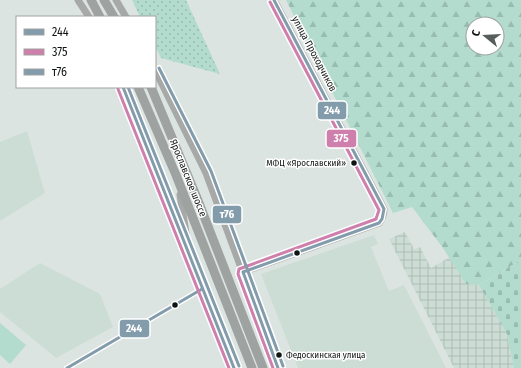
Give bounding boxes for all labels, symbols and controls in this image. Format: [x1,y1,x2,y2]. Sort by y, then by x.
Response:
street label: улица Проходчиков [289,14,339,94]
legend [16,16,156,88]
north arrow [465,16,505,56]
text: 244 [52,25,69,39]
text: С [469,28,483,38]
text: 375 [52,45,68,59]
text: т76 [52,65,67,79]
line badge: 244 [317,101,347,120]
text: 244 [323,104,340,117]
line badge: 375 [326,129,357,148]
text: 375 [332,132,349,145]
street label: Ярославское шоссе [167,138,209,218]
place label: МФЦ «Ярославский» [266,158,346,168]
marker: МФЦ «Ярославский» [349,158,359,168]
line badge: т76 [212,205,242,224]
text: т76 [220,208,235,221]
unlabelled marker [292,248,302,258]
unlabelled marker [170,300,180,310]
line badge: 244 [119,319,150,338]
text: 244 [125,322,142,335]
marker: Федоскинская улица [274,350,284,360]
place label: Федоскинская улица [286,350,366,360]

